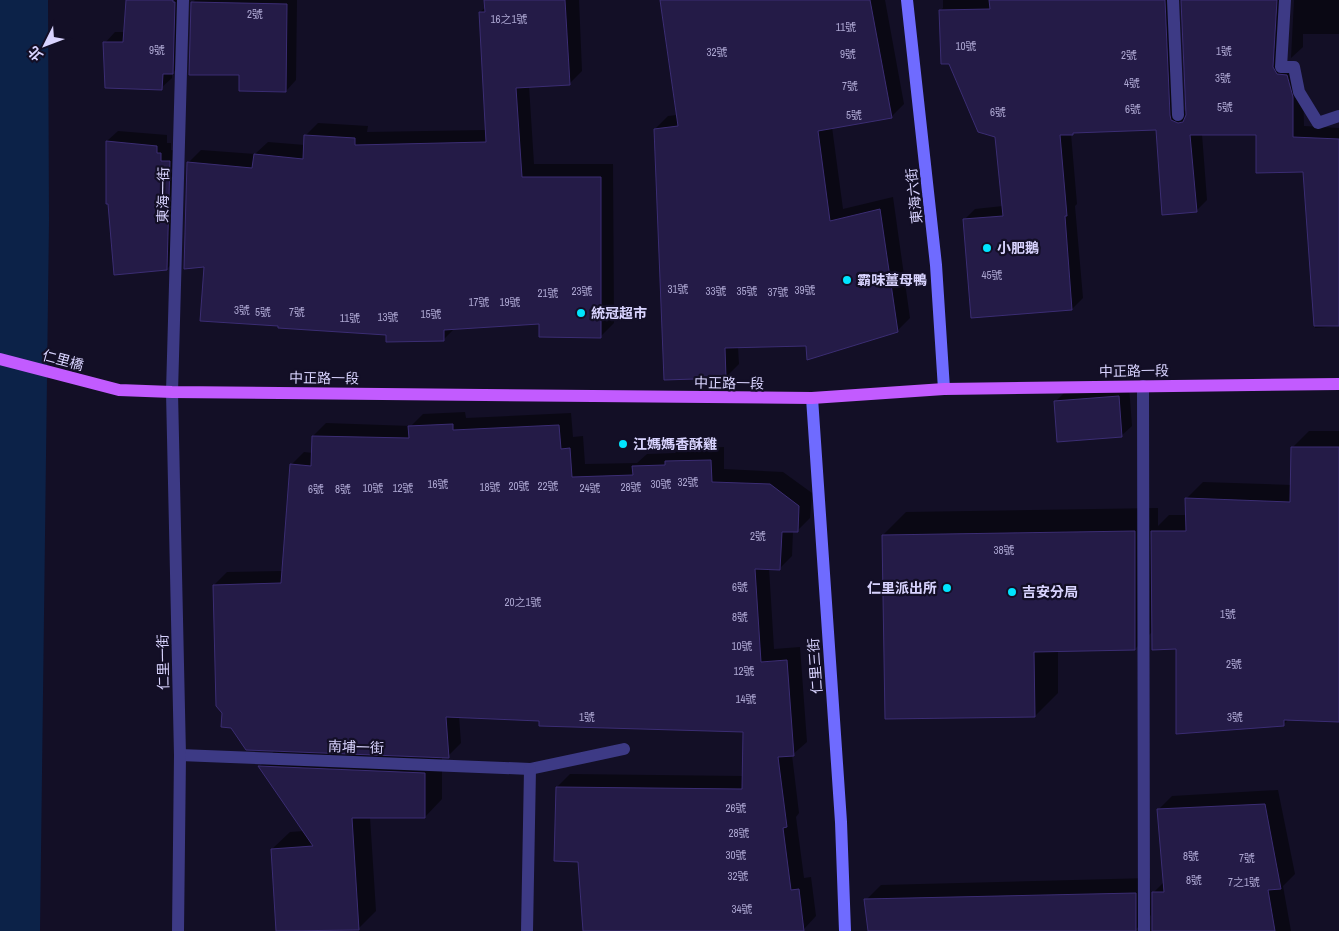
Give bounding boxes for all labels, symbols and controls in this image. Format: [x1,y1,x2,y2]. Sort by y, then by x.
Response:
house number: 2號 [247,7,263,21]
house number: 16之1號 [490,12,528,26]
north arrow [20,20,70,70]
house number: 11號 [836,20,856,34]
house number: 10號 [955,39,977,53]
text: 北 [24,42,47,65]
house number: 9號 [149,43,165,57]
house number: 1號 [1216,44,1232,58]
house number: 32號 [706,45,728,59]
house number: 9號 [840,47,856,61]
house number: 2號 [1121,48,1137,62]
house number: 3號 [1215,71,1231,85]
house number: 4號 [1124,76,1140,90]
house number: 7號 [842,79,858,93]
house number: 5號 [1217,100,1233,114]
house number: 6號 [1125,102,1141,116]
house number: 6號 [990,105,1006,119]
house number: 5號 [846,108,862,122]
street label: 東海一街 [154,167,172,223]
street label: 東海六街 [902,167,926,225]
place label: 小肥鵝 [997,239,1039,257]
marker: 小肥鵝 [981,242,993,254]
house number: 45號 [981,268,1003,282]
place label: 霸味薑母鴨 [857,271,927,289]
marker: 霸味薑母鴨 [841,274,853,286]
house number: 31號 [667,282,689,296]
house number: 39號 [794,283,816,297]
house number: 23號 [571,284,593,298]
house number: 33號 [705,284,727,298]
house number: 35號 [736,284,758,298]
house number: 37號 [767,285,789,299]
house number: 21號 [537,286,559,300]
house number: 17號 [468,295,490,309]
house number: 19號 [499,295,521,309]
house number: 3號 [234,303,250,317]
place label: 統冠超市 [591,304,647,322]
house number: 5號 [255,305,271,319]
house number: 7號 [289,305,305,319]
house number: 15號 [420,307,442,321]
marker: 統冠超市 [575,307,587,319]
house number: 13號 [377,310,399,324]
house number: 11號 [340,311,360,325]
street label: 仁里橋 [40,346,86,374]
street label: 中正路一段 [1099,361,1169,381]
street label: 中正路一段 [289,368,359,388]
street label: 中正路一段 [694,373,764,393]
place label: 江媽媽香酥雞 [633,435,717,453]
marker: 江媽媽香酥雞 [617,438,629,450]
house number: 32號 [677,475,699,489]
house number: 16號 [427,477,449,491]
house number: 30號 [650,477,672,491]
house number: 20號 [508,479,530,493]
house number: 22號 [537,479,559,493]
house number: 18號 [479,480,501,494]
house number: 28號 [620,480,642,494]
house number: 10號 [362,481,384,495]
house number: 12號 [392,481,414,495]
house number: 24號 [579,481,601,495]
house number: 6號 [308,482,324,496]
house number: 8號 [335,482,351,496]
house number: 2號 [750,529,766,543]
house number: 38號 [993,543,1015,557]
place label: 仁里派出所 [867,579,937,597]
house number: 6號 [732,580,748,594]
marker: 仁里派出所 [941,582,953,594]
place label: 吉安分局 [1022,583,1078,601]
marker: 吉安分局 [1006,586,1018,598]
house number: 20之1號 [504,595,542,609]
house number: 1號 [1220,607,1236,621]
house number: 8號 [732,610,748,624]
street label: 仁里一街 [154,634,172,690]
street label: 仁里三街 [804,637,826,695]
house number: 10號 [731,639,753,653]
house number: 2號 [1226,657,1242,671]
house number: 12號 [733,664,755,678]
house number: 14號 [735,692,757,706]
house number: 1號 [579,710,595,724]
house number: 3號 [1227,710,1243,724]
street label: 南埔一街 [328,737,384,757]
house number: 26號 [725,801,747,815]
house number: 28號 [728,826,750,840]
house number: 30號 [725,848,747,862]
house number: 8號 [1183,849,1199,863]
house number: 7號 [1239,851,1255,865]
house number: 32號 [727,869,749,883]
house number: 8號 [1186,873,1202,887]
house number: 7之1號 [1228,875,1260,889]
house number: 34號 [731,902,753,916]

